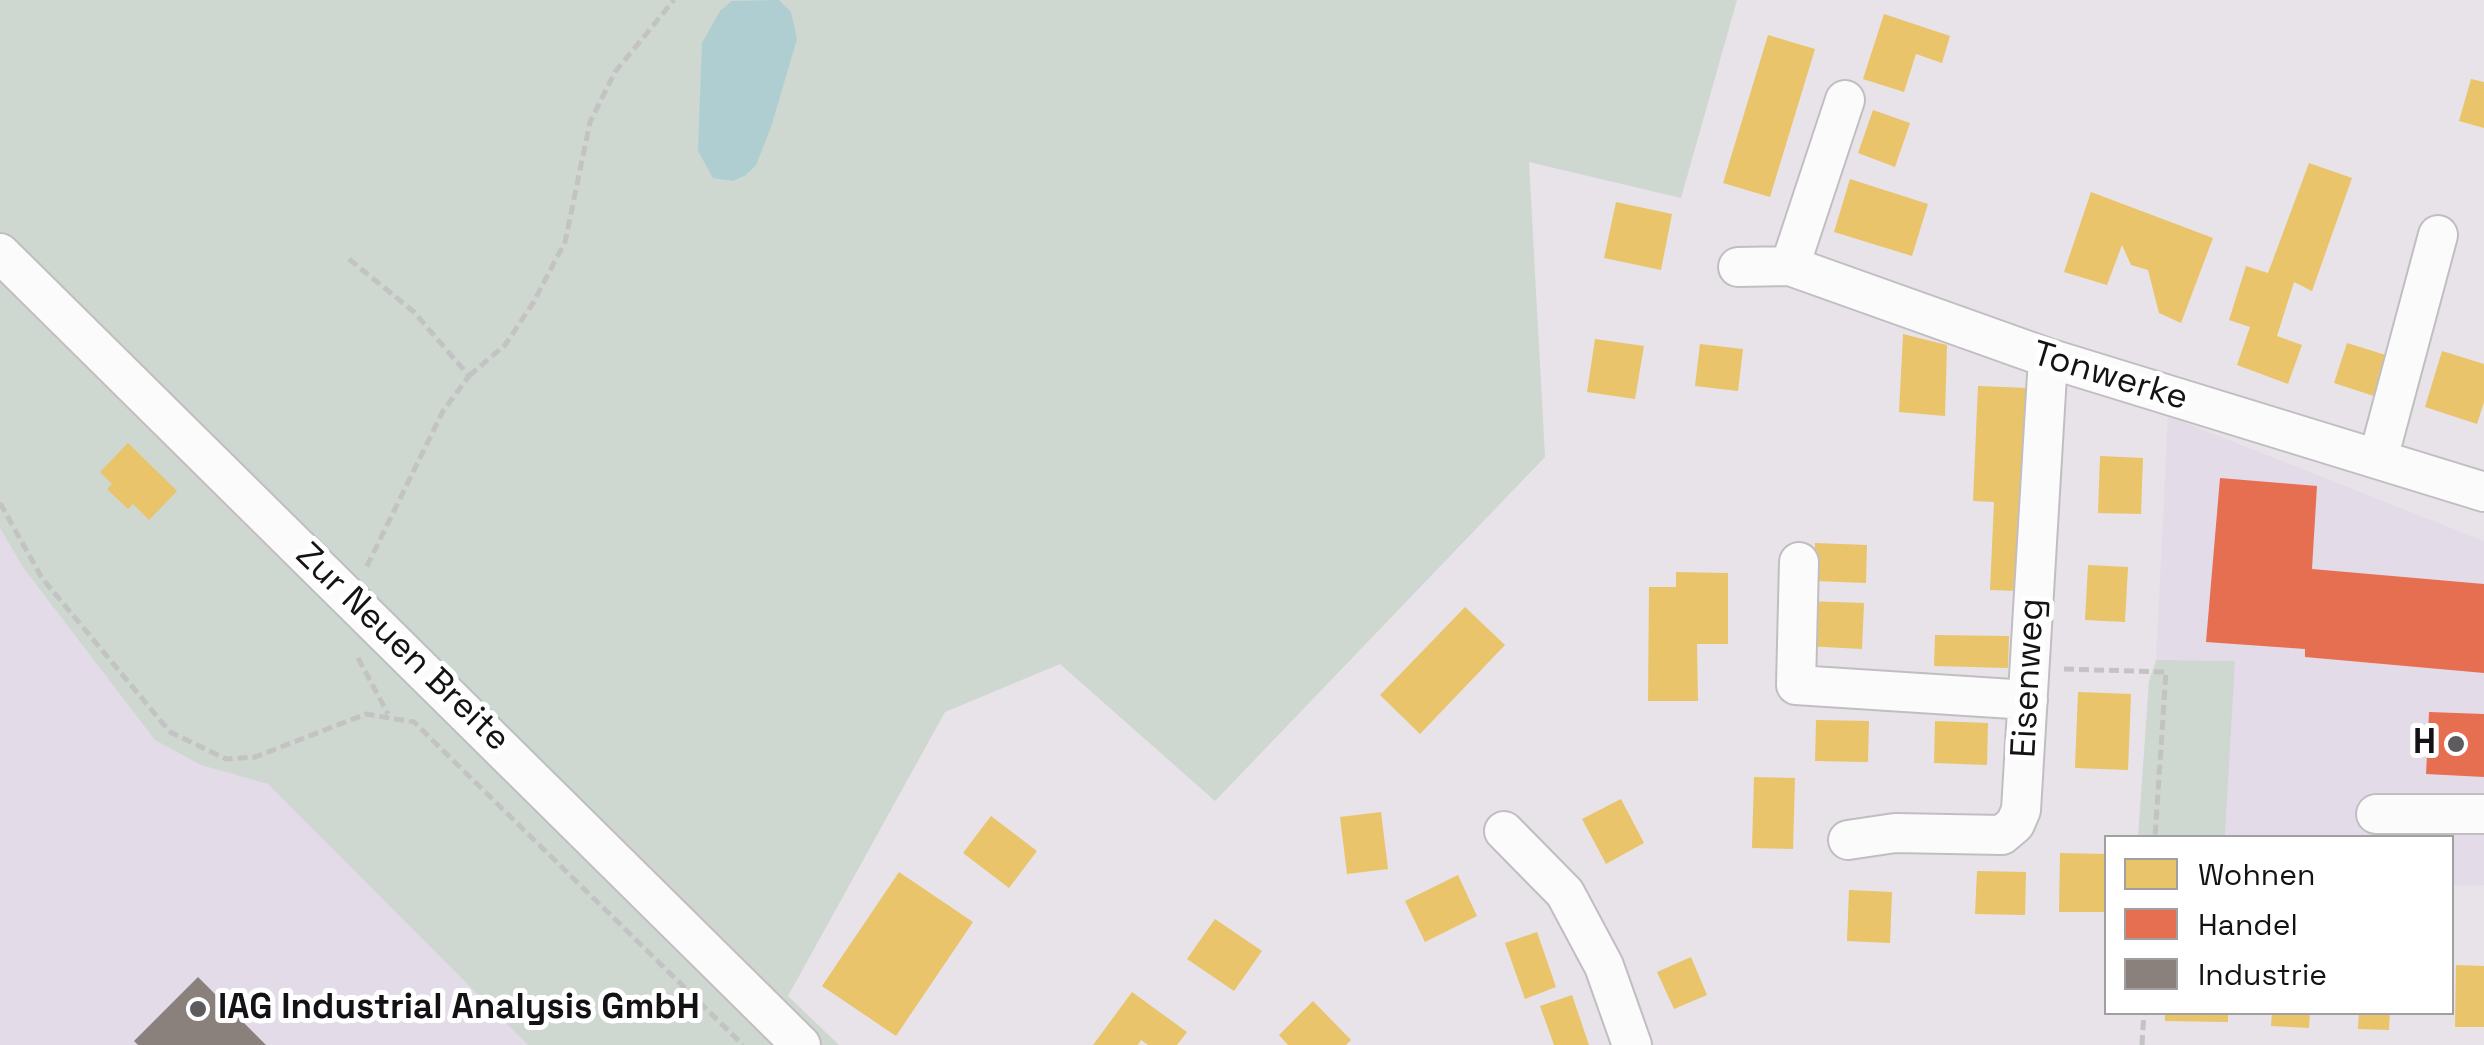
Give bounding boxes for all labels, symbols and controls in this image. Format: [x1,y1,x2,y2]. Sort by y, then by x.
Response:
street label: Tonwerke [2027,333,2193,421]
street label: Zur Neuen Breite [286,535,518,761]
street label: Eisenweg [2004,597,2054,759]
place label: H [2413,723,2436,765]
marker: H [2445,733,2467,755]
legend [2104,835,2454,1015]
text: Wohnen [2198,855,2315,894]
text: Handel [2198,905,2298,944]
text: Industrie [2198,955,2327,994]
place label: IAG Industrial Analysis GmbH [218,988,700,1030]
marker: IAG Industrial Analysis GmbH [187,998,209,1020]

